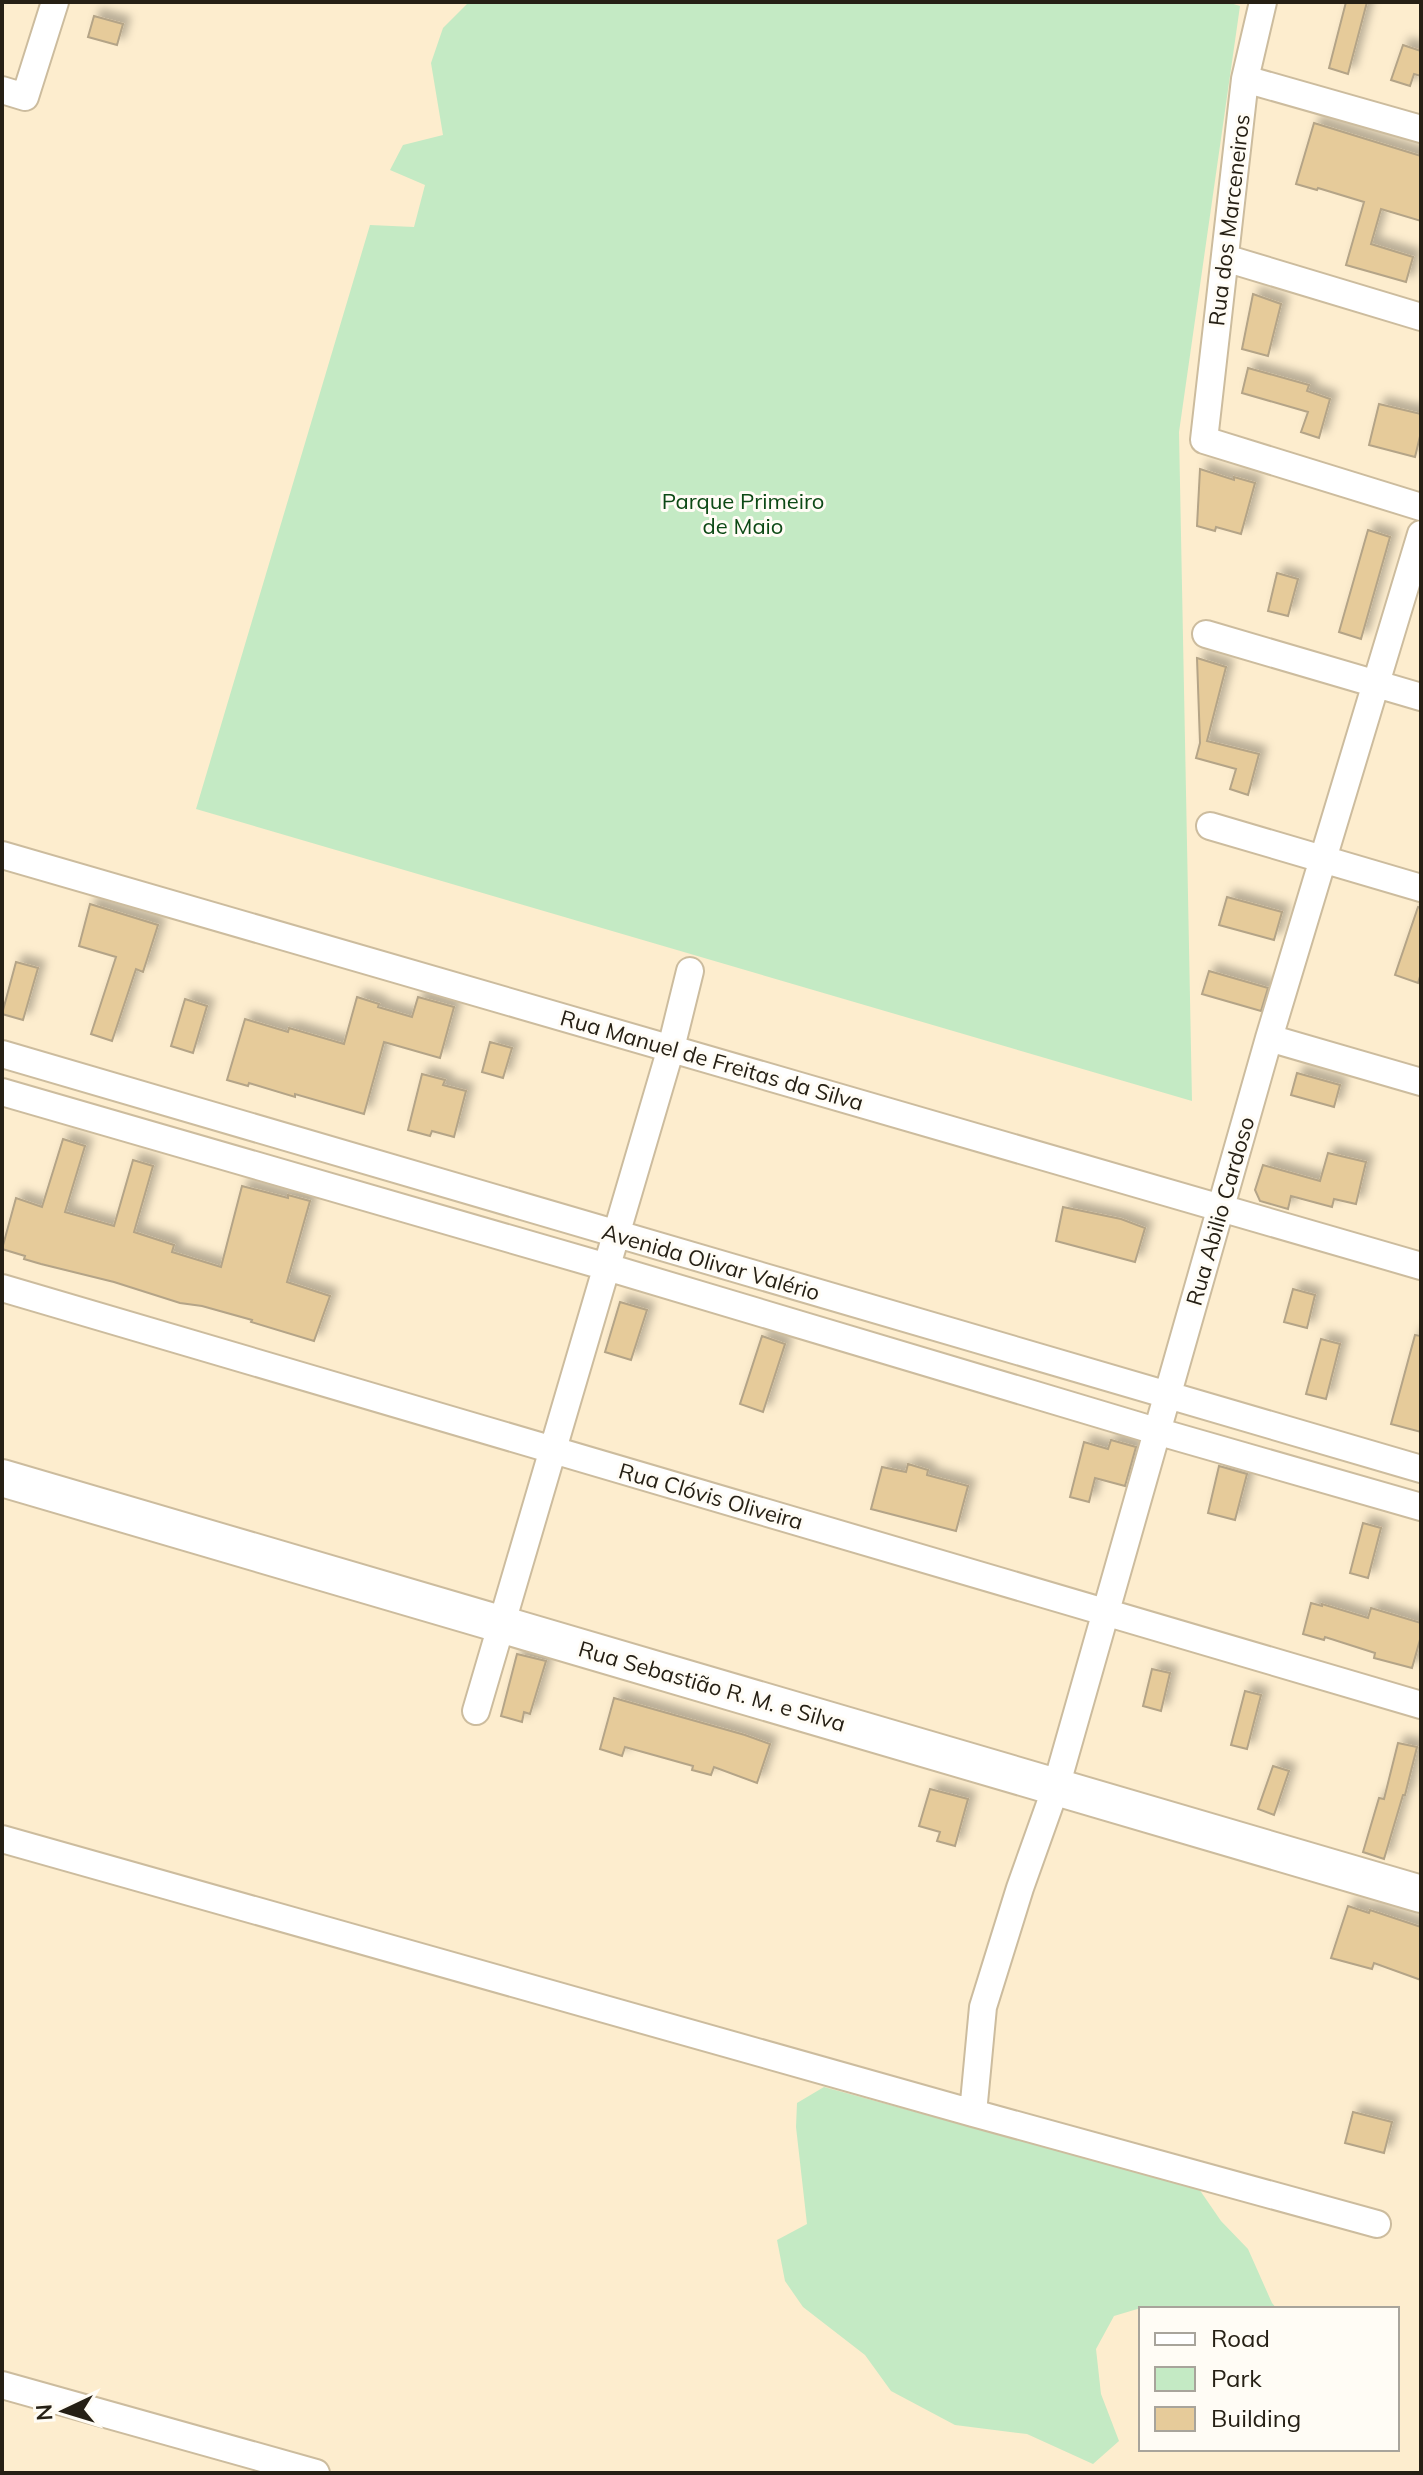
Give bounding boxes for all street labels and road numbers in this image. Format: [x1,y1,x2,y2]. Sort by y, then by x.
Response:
street label: Rua dos Marceneiros [1202,112,1256,328]
street label: Rua Manuel de Freitas da Silva [557,1003,867,1117]
street label: Rua Abilio Cardoso [1180,1113,1260,1309]
street label: Avenida Olivar Valério [599,1217,823,1307]
street label: Rua Clóvis Oliveira [616,1456,806,1536]
street label: Rua Sebastião R. M. e Silva [575,1634,849,1738]

